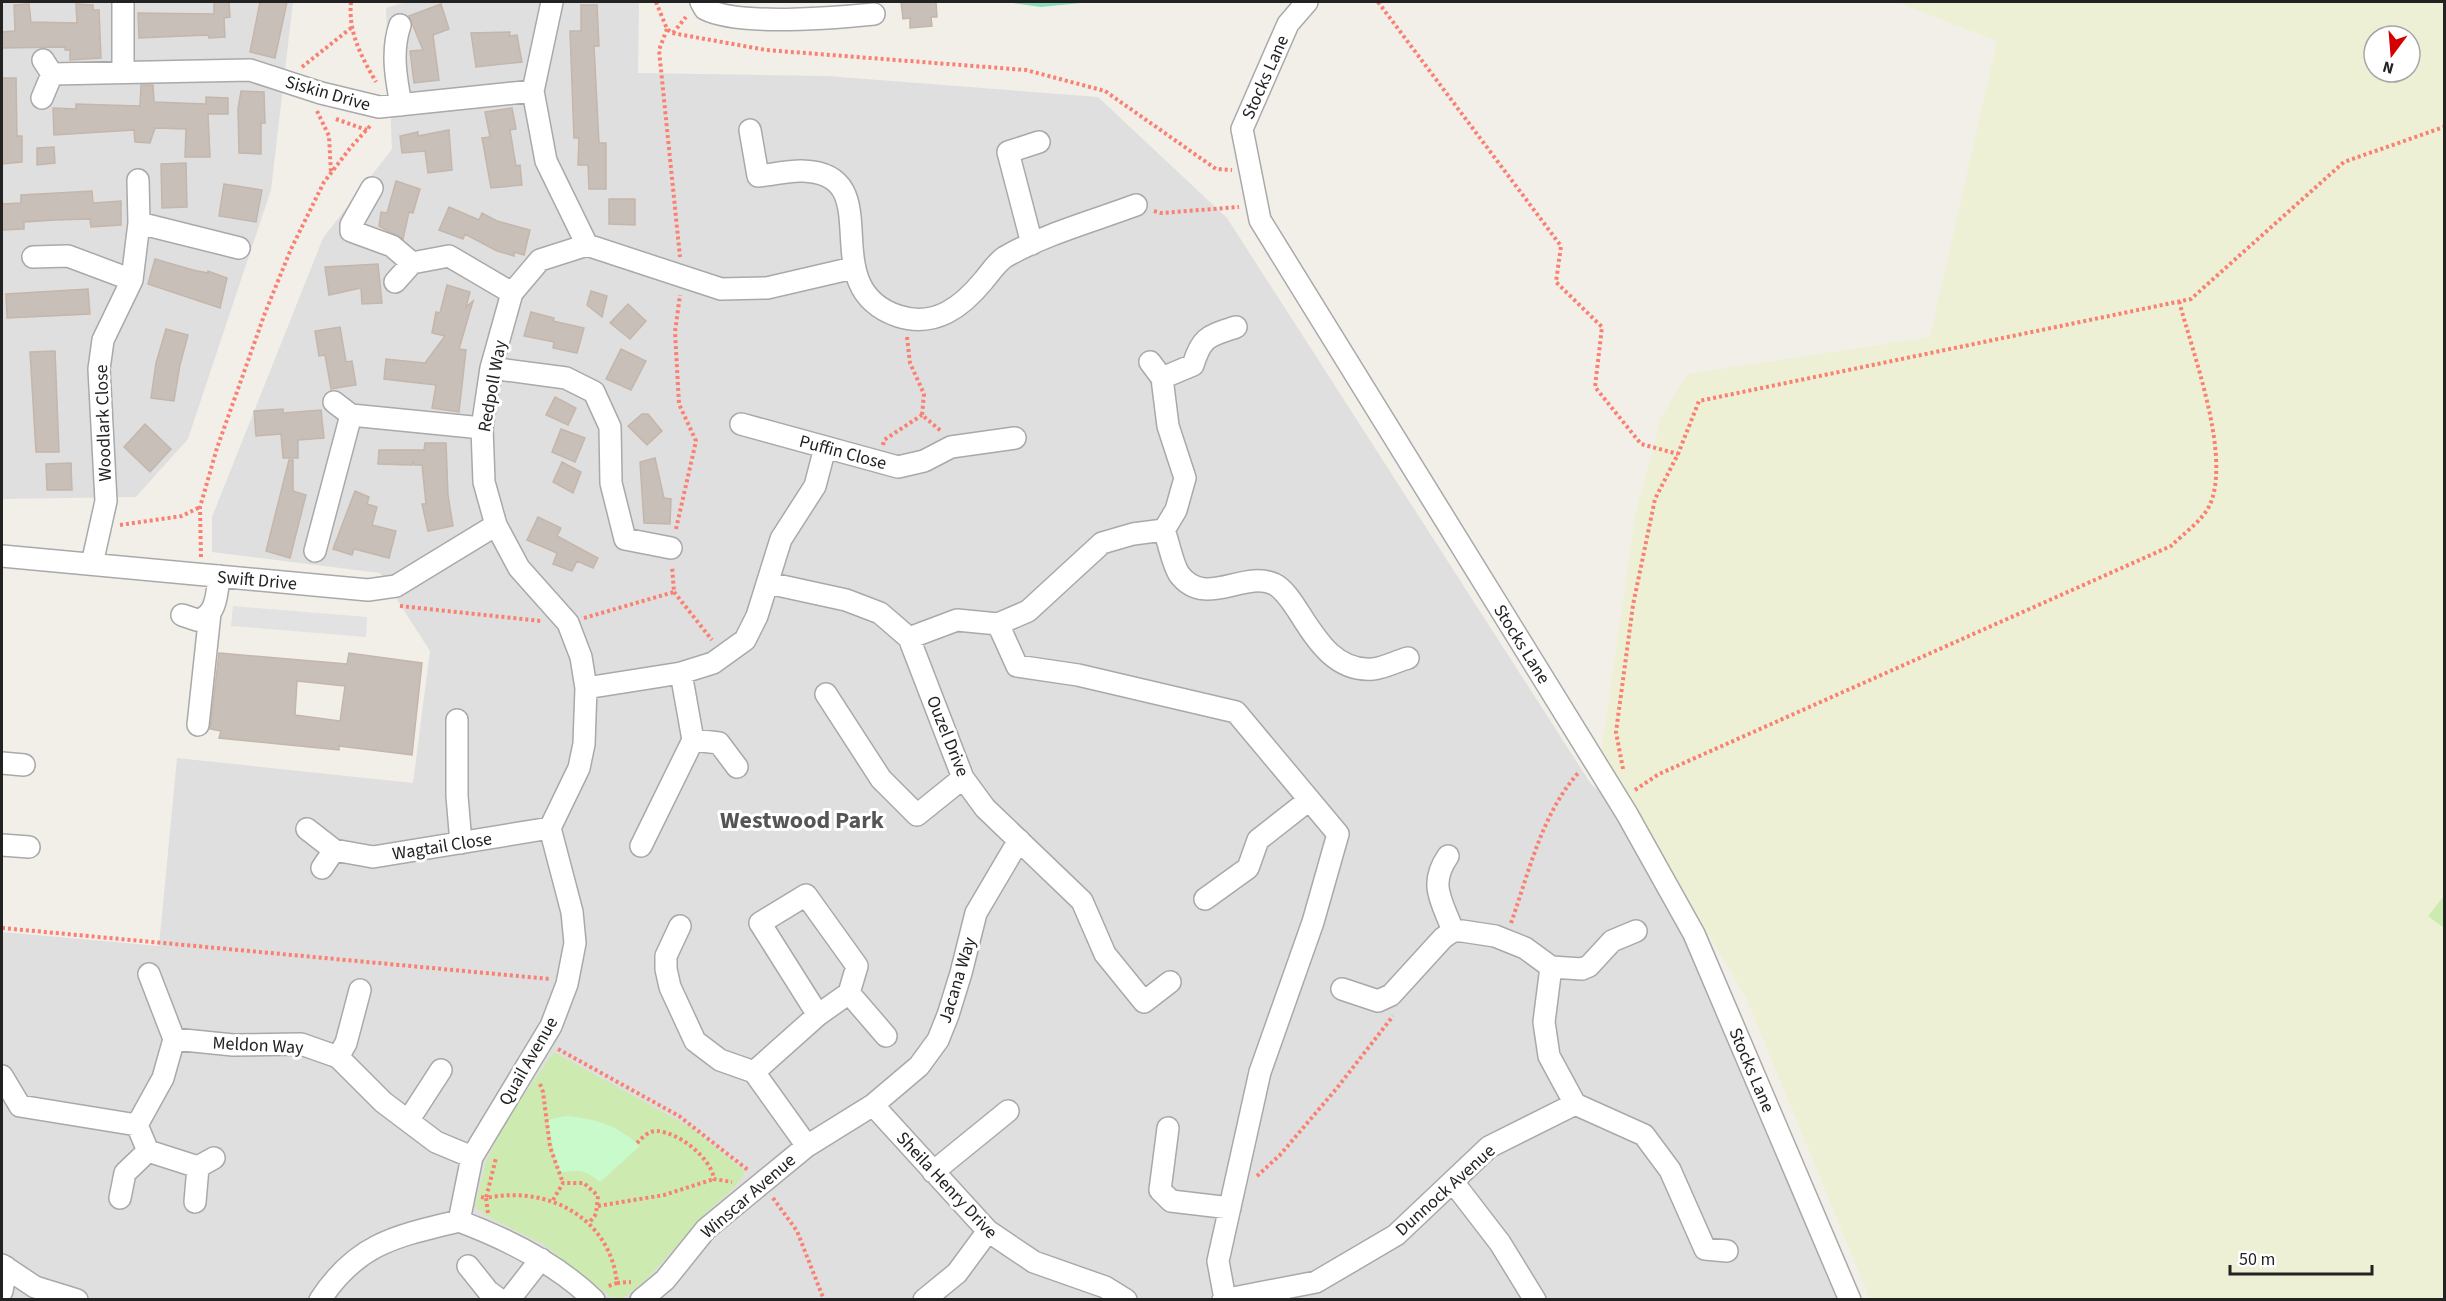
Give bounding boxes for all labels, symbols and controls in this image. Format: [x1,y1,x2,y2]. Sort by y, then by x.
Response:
north arrow [2362,24,2422,84]
street label: Stocks Lane [1236,31,1295,123]
text: N [2380,55,2396,79]
street label: Siskin Drive [282,69,373,118]
street label: Redpoll Way [472,338,513,434]
street label: Woodlark Close [89,364,118,482]
street label: Puffin Close [797,429,889,476]
street label: Swift Drive [216,565,298,596]
street label: Stocks Lane [1487,600,1556,689]
street label: Ouzel Drive [920,692,975,781]
district label: Westwood Park [720,803,885,838]
street label: Wagtail Close [391,826,494,867]
street label: Jacana Way [933,934,983,1026]
street label: Quail Avenue [493,1012,564,1110]
street label: Stocks Lane [1723,1024,1781,1116]
street label: Meldon Way [212,1031,305,1060]
street label: Sheila Henry Drive [890,1126,1003,1244]
street label: Dunnock Avenue [1390,1139,1501,1242]
street label: Winscar Avenue [695,1148,801,1245]
scale bar [2230,1238,2372,1276]
text: 50 m [2239,1247,2275,1272]

